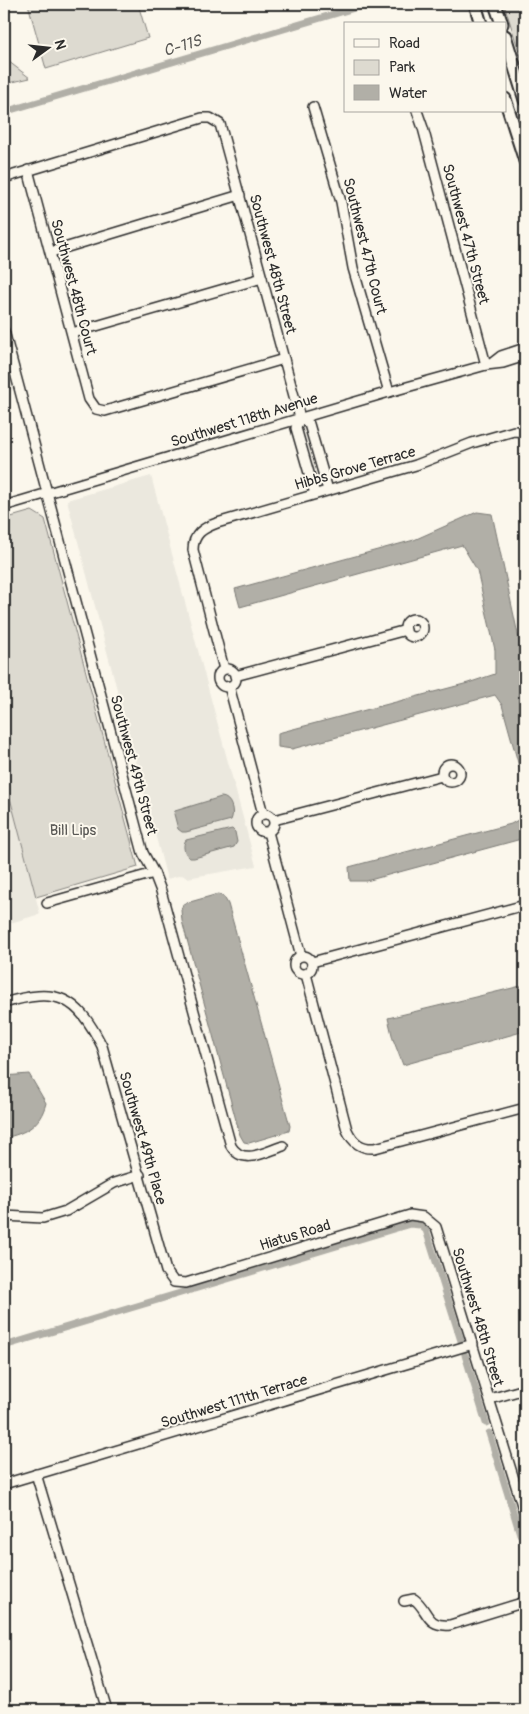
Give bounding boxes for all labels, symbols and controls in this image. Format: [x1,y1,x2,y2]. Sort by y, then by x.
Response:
north arrow [22,22,72,72]
legend [344,22,506,112]
water label: C-11S [161,30,205,61]
text: Road [389,34,420,53]
text: N [51,38,70,52]
text: Park [389,58,416,77]
text: Water [389,84,428,103]
street label: Southwest 47th Street [438,162,494,307]
street label: Southwest 47th Court [338,176,391,317]
street label: Southwest 48th Street [245,192,301,337]
street label: Southwest 48th Court [46,217,101,358]
street label: Southwest 118th Avenue [168,389,321,452]
street label: Hibbs Grove Terrace [293,442,418,495]
street label: Southwest 49th Street [106,693,162,838]
park label: Bill Lips [50,821,97,840]
street label: Southwest 49th Place [114,1069,171,1207]
street label: Hiatus Road [257,1216,333,1255]
street label: Southwest 48th Street [447,1245,508,1390]
street label: Southwest 111th Terrace [158,1370,310,1433]

